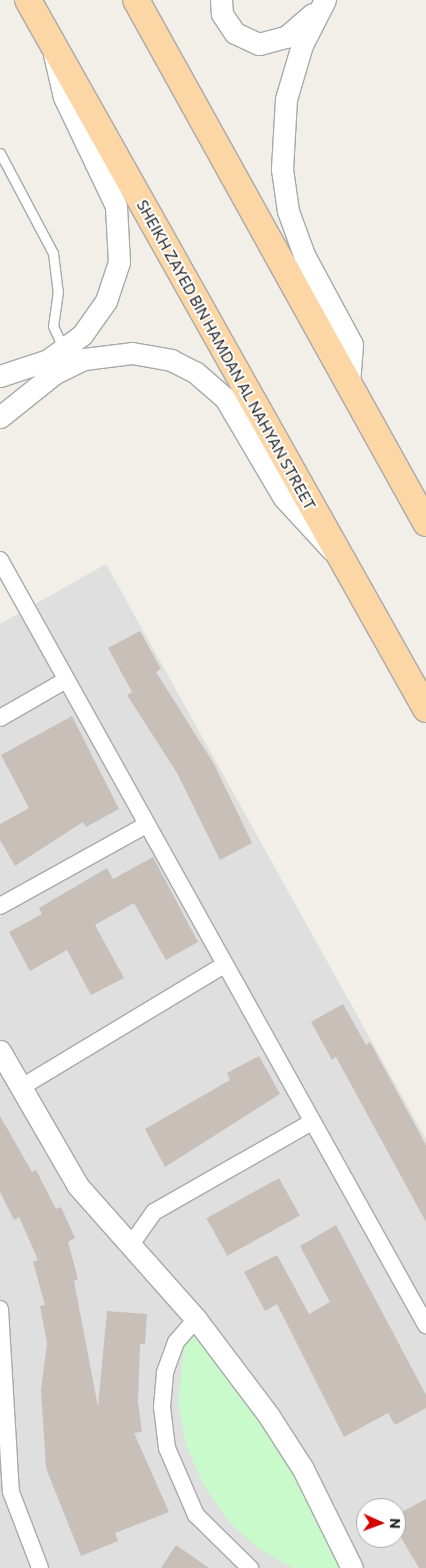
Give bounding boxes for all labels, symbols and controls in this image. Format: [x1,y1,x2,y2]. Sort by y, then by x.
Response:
street label: SHEIKH ZAYED BIN HAMDAN AL NAHYAN STREET [133,197,319,513]
north arrow [356,1498,406,1548]
text: N [387,1518,404,1529]

